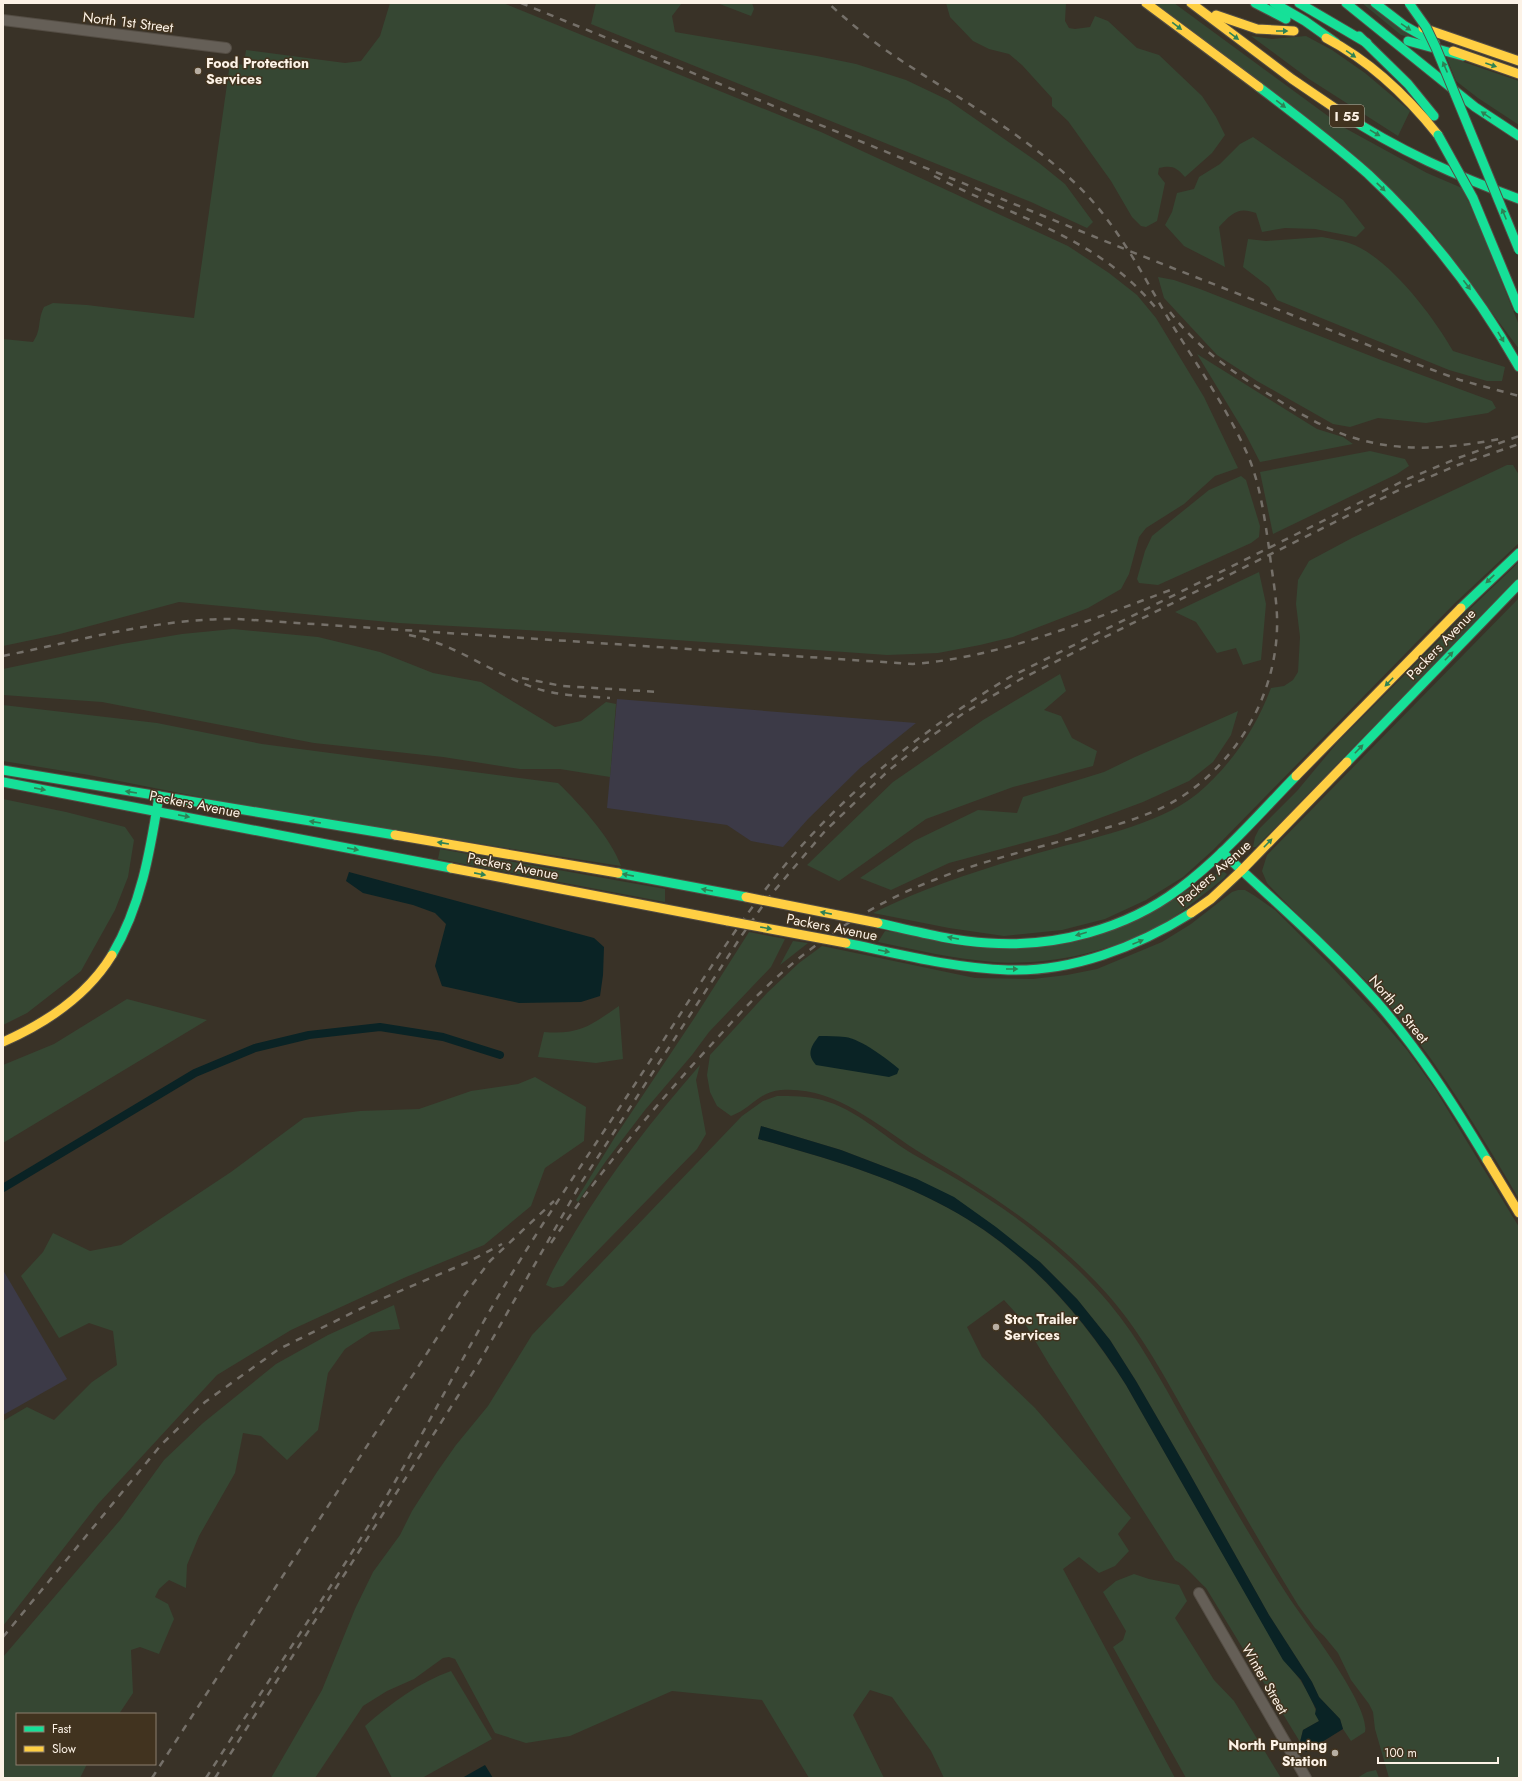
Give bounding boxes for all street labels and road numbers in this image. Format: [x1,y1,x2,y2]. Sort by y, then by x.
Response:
street label: North 1st Street [82,7,175,38]
road number: I 55 [1330,105,1364,127]
street label: Packers Avenue [1402,604,1480,684]
street label: Packers Avenue [148,785,242,823]
street label: Packers Avenue [1173,835,1255,911]
street label: Packers Avenue [466,847,560,885]
street label: Packers Avenue [785,908,879,946]
street label: North B Street [1364,971,1434,1048]
street label: Winter Street [1237,1640,1293,1718]

